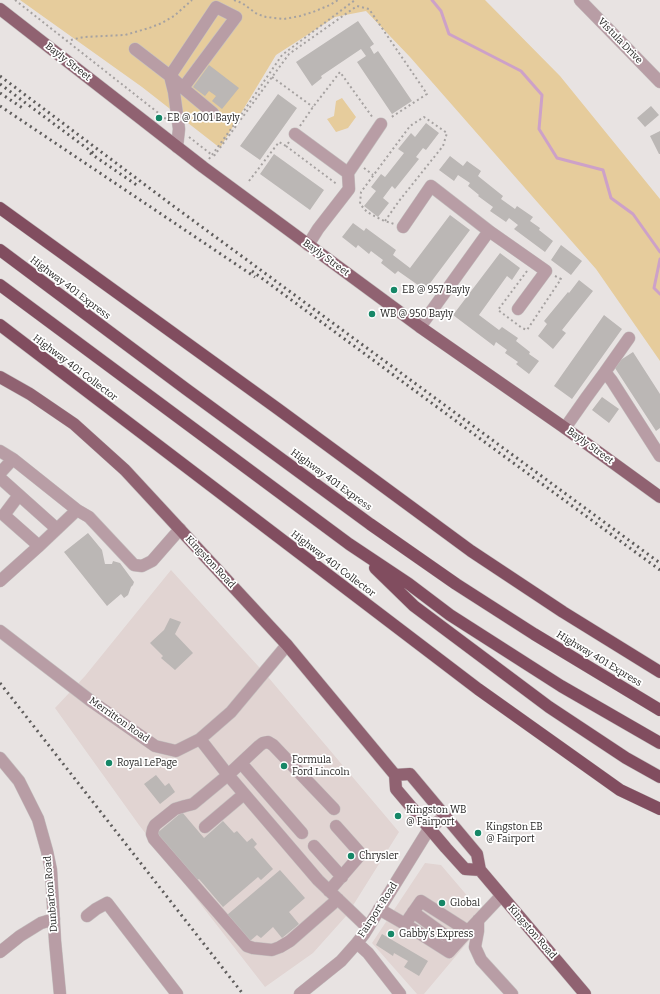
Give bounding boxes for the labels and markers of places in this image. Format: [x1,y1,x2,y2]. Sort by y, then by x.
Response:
place label: EB @ 1001 Bayly [167,112,240,124]
marker: EB @ 1001 Bayly [154,113,164,123]
place label: EB @ 957 Bayly [402,284,470,296]
marker: EB @ 957 Bayly [389,285,399,295]
place label: WB @ 950 Bayly [380,308,453,320]
marker: WB @ 950 Bayly [367,309,377,319]
place label: Formula Ford Lincoln [292,754,350,778]
place label: Royal LePage [117,757,177,769]
marker: Royal LePage [104,758,114,768]
marker: Formula Ford Lincoln [279,761,289,771]
place label: Kingston WB @ Fairport [406,804,467,828]
marker: Kingston WB @ Fairport [393,811,403,821]
place label: Kingston EB @ Fairport [486,821,543,844]
marker: Kingston EB @ Fairport [473,828,483,838]
place label: Chrysler [359,850,399,862]
marker: Chrysler [346,851,356,861]
place label: Global [450,897,480,909]
marker: Global [437,898,447,908]
place label: Gabby’s Express [399,928,473,940]
marker: Gabby’s Express [386,929,396,939]

